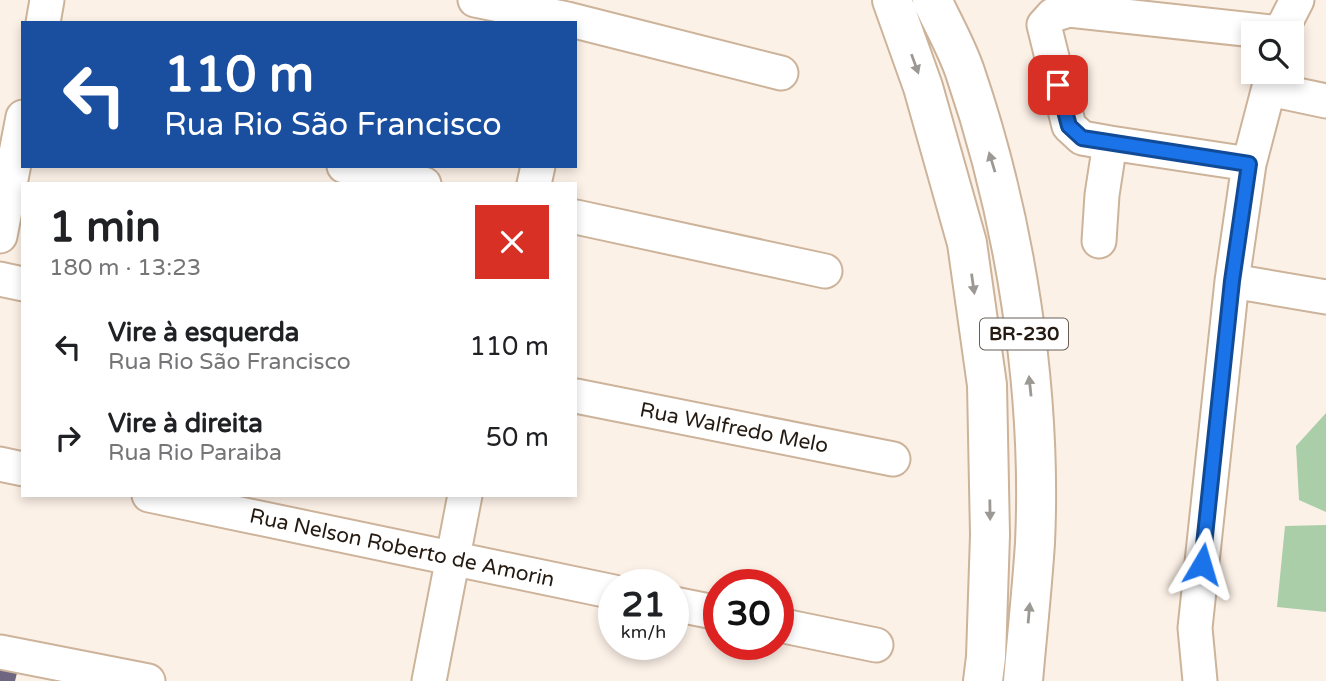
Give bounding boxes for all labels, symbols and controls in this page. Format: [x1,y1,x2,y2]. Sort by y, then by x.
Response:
map controls [1241,21,1304,84]
button: search [1241,21,1304,84]
text: 110 m [164,46,314,105]
icon: left [49,49,140,140]
one-way arrow [910,54,921,75]
pin [1028,55,1088,115]
icon: arrive [1039,66,1077,104]
text: Rua Rio São Francisco [164,106,502,144]
one-way arrow [987,151,997,172]
text: 1 min [49,202,161,253]
button: close [475,205,549,279]
text: 180 m · 13:23 [49,254,201,282]
one-way arrow [967,273,978,295]
text: Vire à esquerda [108,317,299,348]
road number: BR-230 [980,318,1068,350]
icon: left [49,328,87,366]
text: 110 m [469,331,549,362]
text: Rua Rio São Francisco [108,348,351,376]
one-way arrow [1024,375,1035,397]
street label: Rua Walfredo Melo [638,397,830,459]
text: Vire à direita [108,408,263,439]
icon: right [49,419,87,457]
text: 50 m [486,422,549,453]
text: Rua Rio Paraiba [108,439,282,467]
one-way arrow [984,499,996,521]
street label: Rua Nelson Roberto de Amorin [247,503,557,593]
position arrow [1165,527,1239,601]
speed limit sign: 30 [703,569,794,660]
text: 21 [622,584,665,626]
one-way arrow [1024,602,1035,624]
text: km/h [621,621,666,643]

